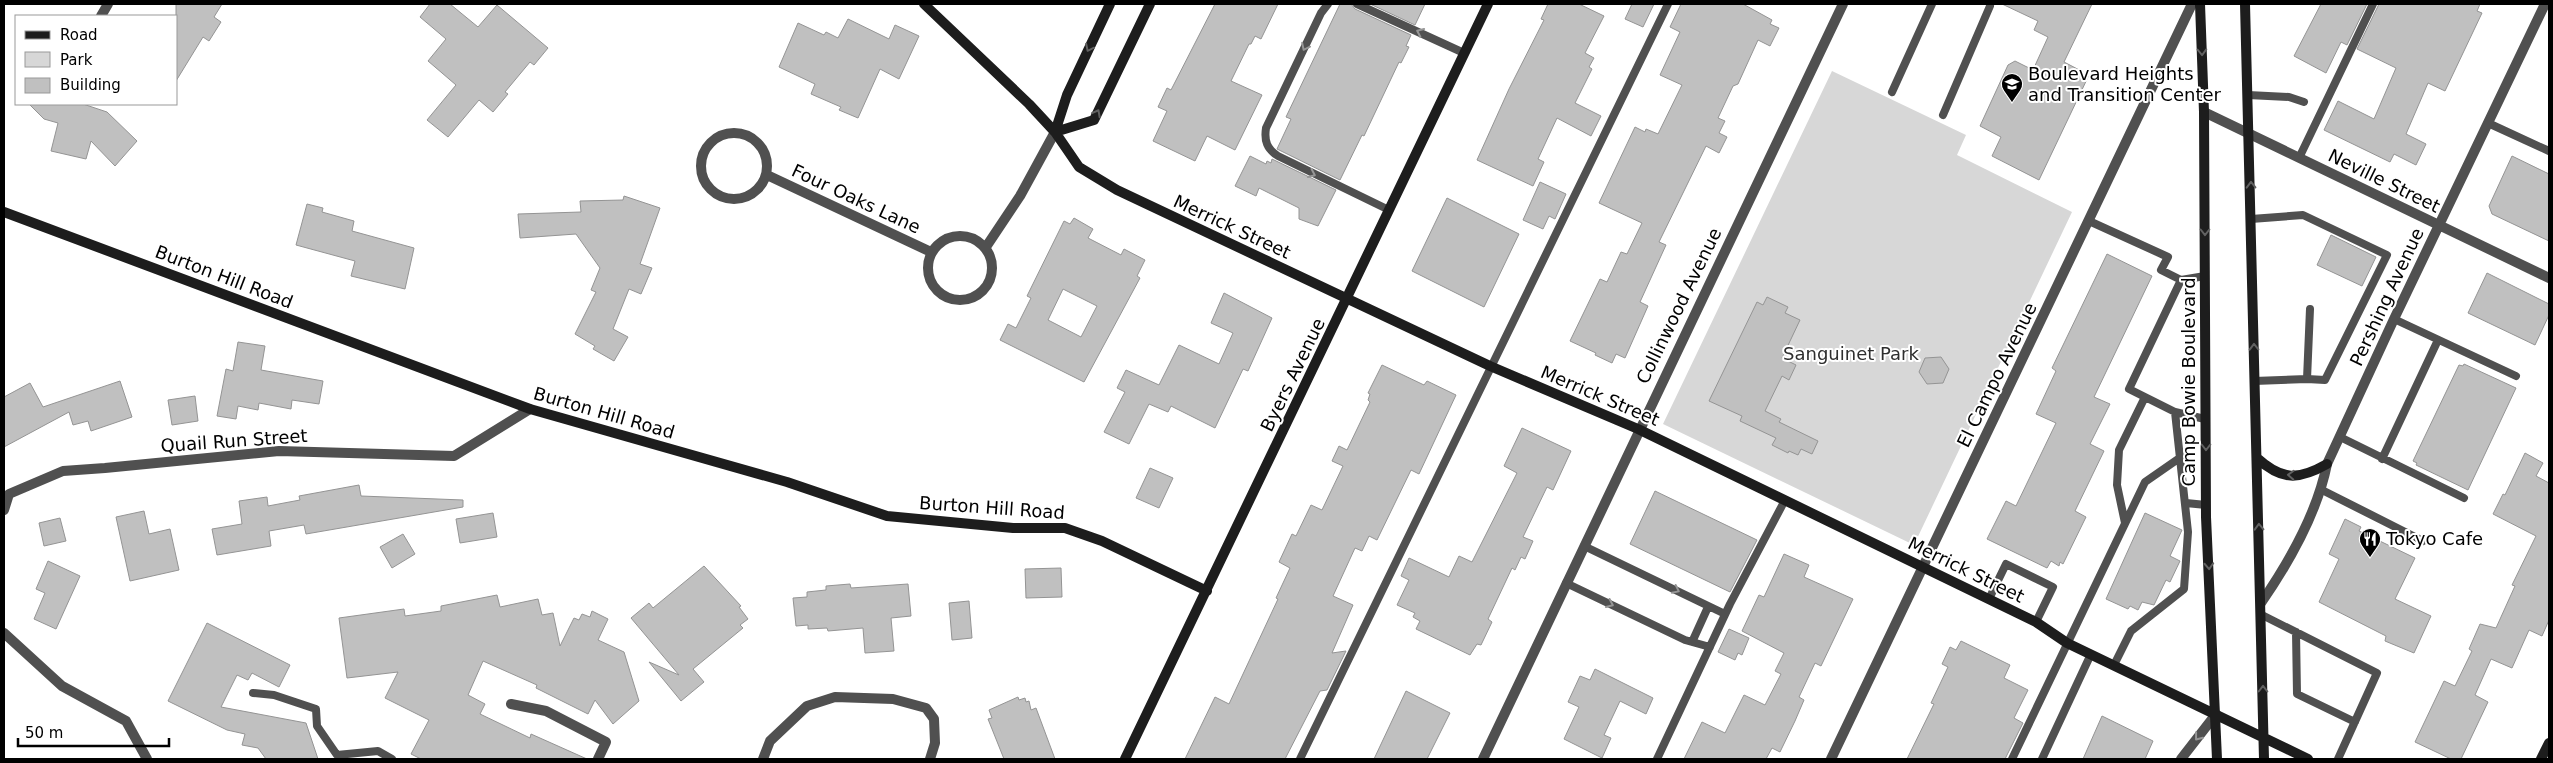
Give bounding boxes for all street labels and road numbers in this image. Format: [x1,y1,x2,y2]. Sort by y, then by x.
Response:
street label: Neville Street [2325,144,2444,217]
street label: Four Oaks Lane [789,160,924,238]
street label: Merrick Street [1170,190,1294,263]
street label: Collinwood Avenue [1632,224,1725,387]
street label: Pershing Avenue [2345,224,2428,369]
street label: Burton Hill Road [152,241,296,312]
street label: Camp Bowie Boulevard [2178,277,2199,487]
street label: El Campo Avenue [1952,299,2041,451]
street label: Byers Avenue [1256,315,1329,435]
street label: Merrick Street [1538,361,1663,430]
street label: Burton Hill Road [531,382,677,443]
street label: Quail Run Street [160,425,308,456]
street label: Burton Hill Road [919,492,1065,523]
street label: Merrick Street [1905,532,2028,607]

